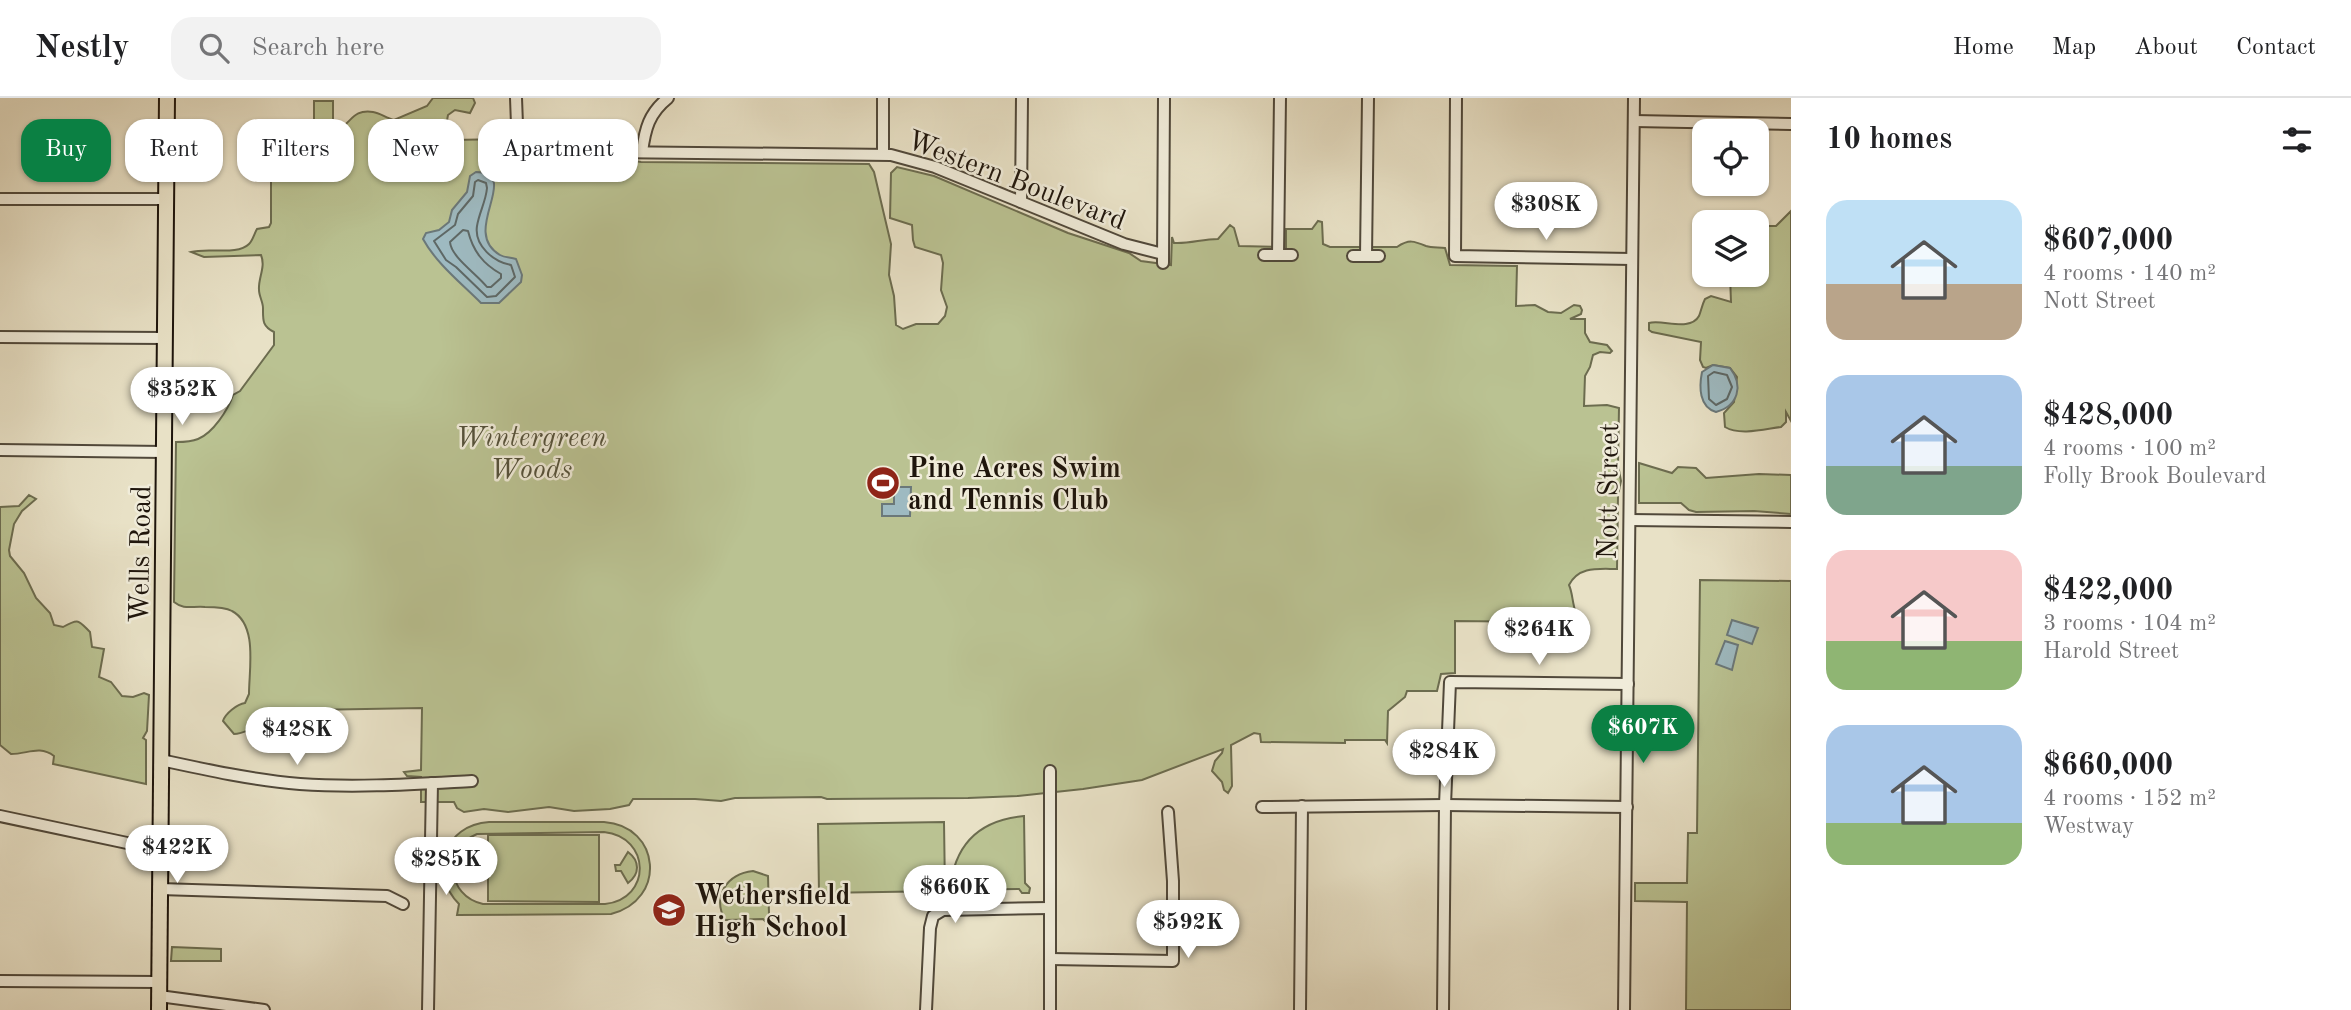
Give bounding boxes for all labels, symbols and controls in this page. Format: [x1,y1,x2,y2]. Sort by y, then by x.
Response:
search box [171,17,661,80]
icon: search [195,29,233,67]
text: Nestly [35,32,129,65]
text: Search here [251,35,385,61]
text: Home [1953,36,2014,60]
text: Map [2052,36,2096,60]
text: About [2134,36,2198,60]
text: Contact [2236,36,2316,60]
chip: Buy [21,119,111,182]
chip: Rent [125,119,223,182]
chip: Filters [237,119,354,182]
chip: New [368,119,464,182]
chip: Apartment [478,119,638,182]
map controls [1692,119,1769,287]
button: locate [1692,119,1769,196]
icon: filters [2278,121,2316,159]
text: 10 homes [1826,125,1952,155]
street label: Western Boulevard [903,127,1129,236]
pin: $308K [1497,183,1595,242]
text: $308K [1510,193,1582,216]
button: layers [1692,210,1769,287]
text: $607,000 [2043,226,2173,256]
icon: home [1882,228,1966,312]
text: 4 rooms · 140 m² [2043,262,2216,285]
text: Nott Street [2043,290,2156,313]
pin: $352K [133,368,231,427]
text: $352K [146,378,218,401]
text: $428,000 [2043,401,2173,431]
icon: home [1882,403,1966,487]
street label: Nott Street [1595,422,1625,560]
park label: Wintergreen Woods [455,425,607,485]
text: 4 rooms · 100 m² [2043,437,2216,460]
place label: Pine Acres Swim and Tennis Club [908,456,1121,516]
sports icon: Pine Acres Swim and Tennis Club [864,464,902,502]
text: Folly Brook Boulevard [2043,465,2266,488]
street label: Wells Road [127,485,157,623]
text: $422,000 [2043,576,2173,606]
icon: home [1882,578,1966,662]
pin: $264K [1490,608,1588,667]
text: 3 rooms · 104 m² [2043,612,2216,635]
text: $264K [1503,618,1575,641]
text: Harold Street [2043,640,2179,663]
pin: $607K [1594,706,1692,765]
pin: $428K [248,708,346,767]
text: $607K [1607,716,1679,739]
text: $428K [261,718,333,741]
pin: $284K [1395,730,1493,789]
text: $284K [1408,740,1480,763]
text: $660,000 [2043,751,2173,781]
icon: home [1882,753,1966,837]
text: 4 rooms · 152 m² [2043,787,2216,810]
text: Westway [2043,815,2134,838]
pin: $422K [128,826,226,885]
text: $422K [141,836,213,859]
pin: $285K [397,838,495,897]
text: $285K [410,848,482,871]
pin: $660K [906,866,1004,925]
text: $660K [919,876,991,899]
place label: Wethersfield High School [694,883,851,943]
school or university icon: Wethersfield High School [650,891,688,929]
pin: $592K [1139,900,1237,960]
text: $592K [1152,911,1224,934]

